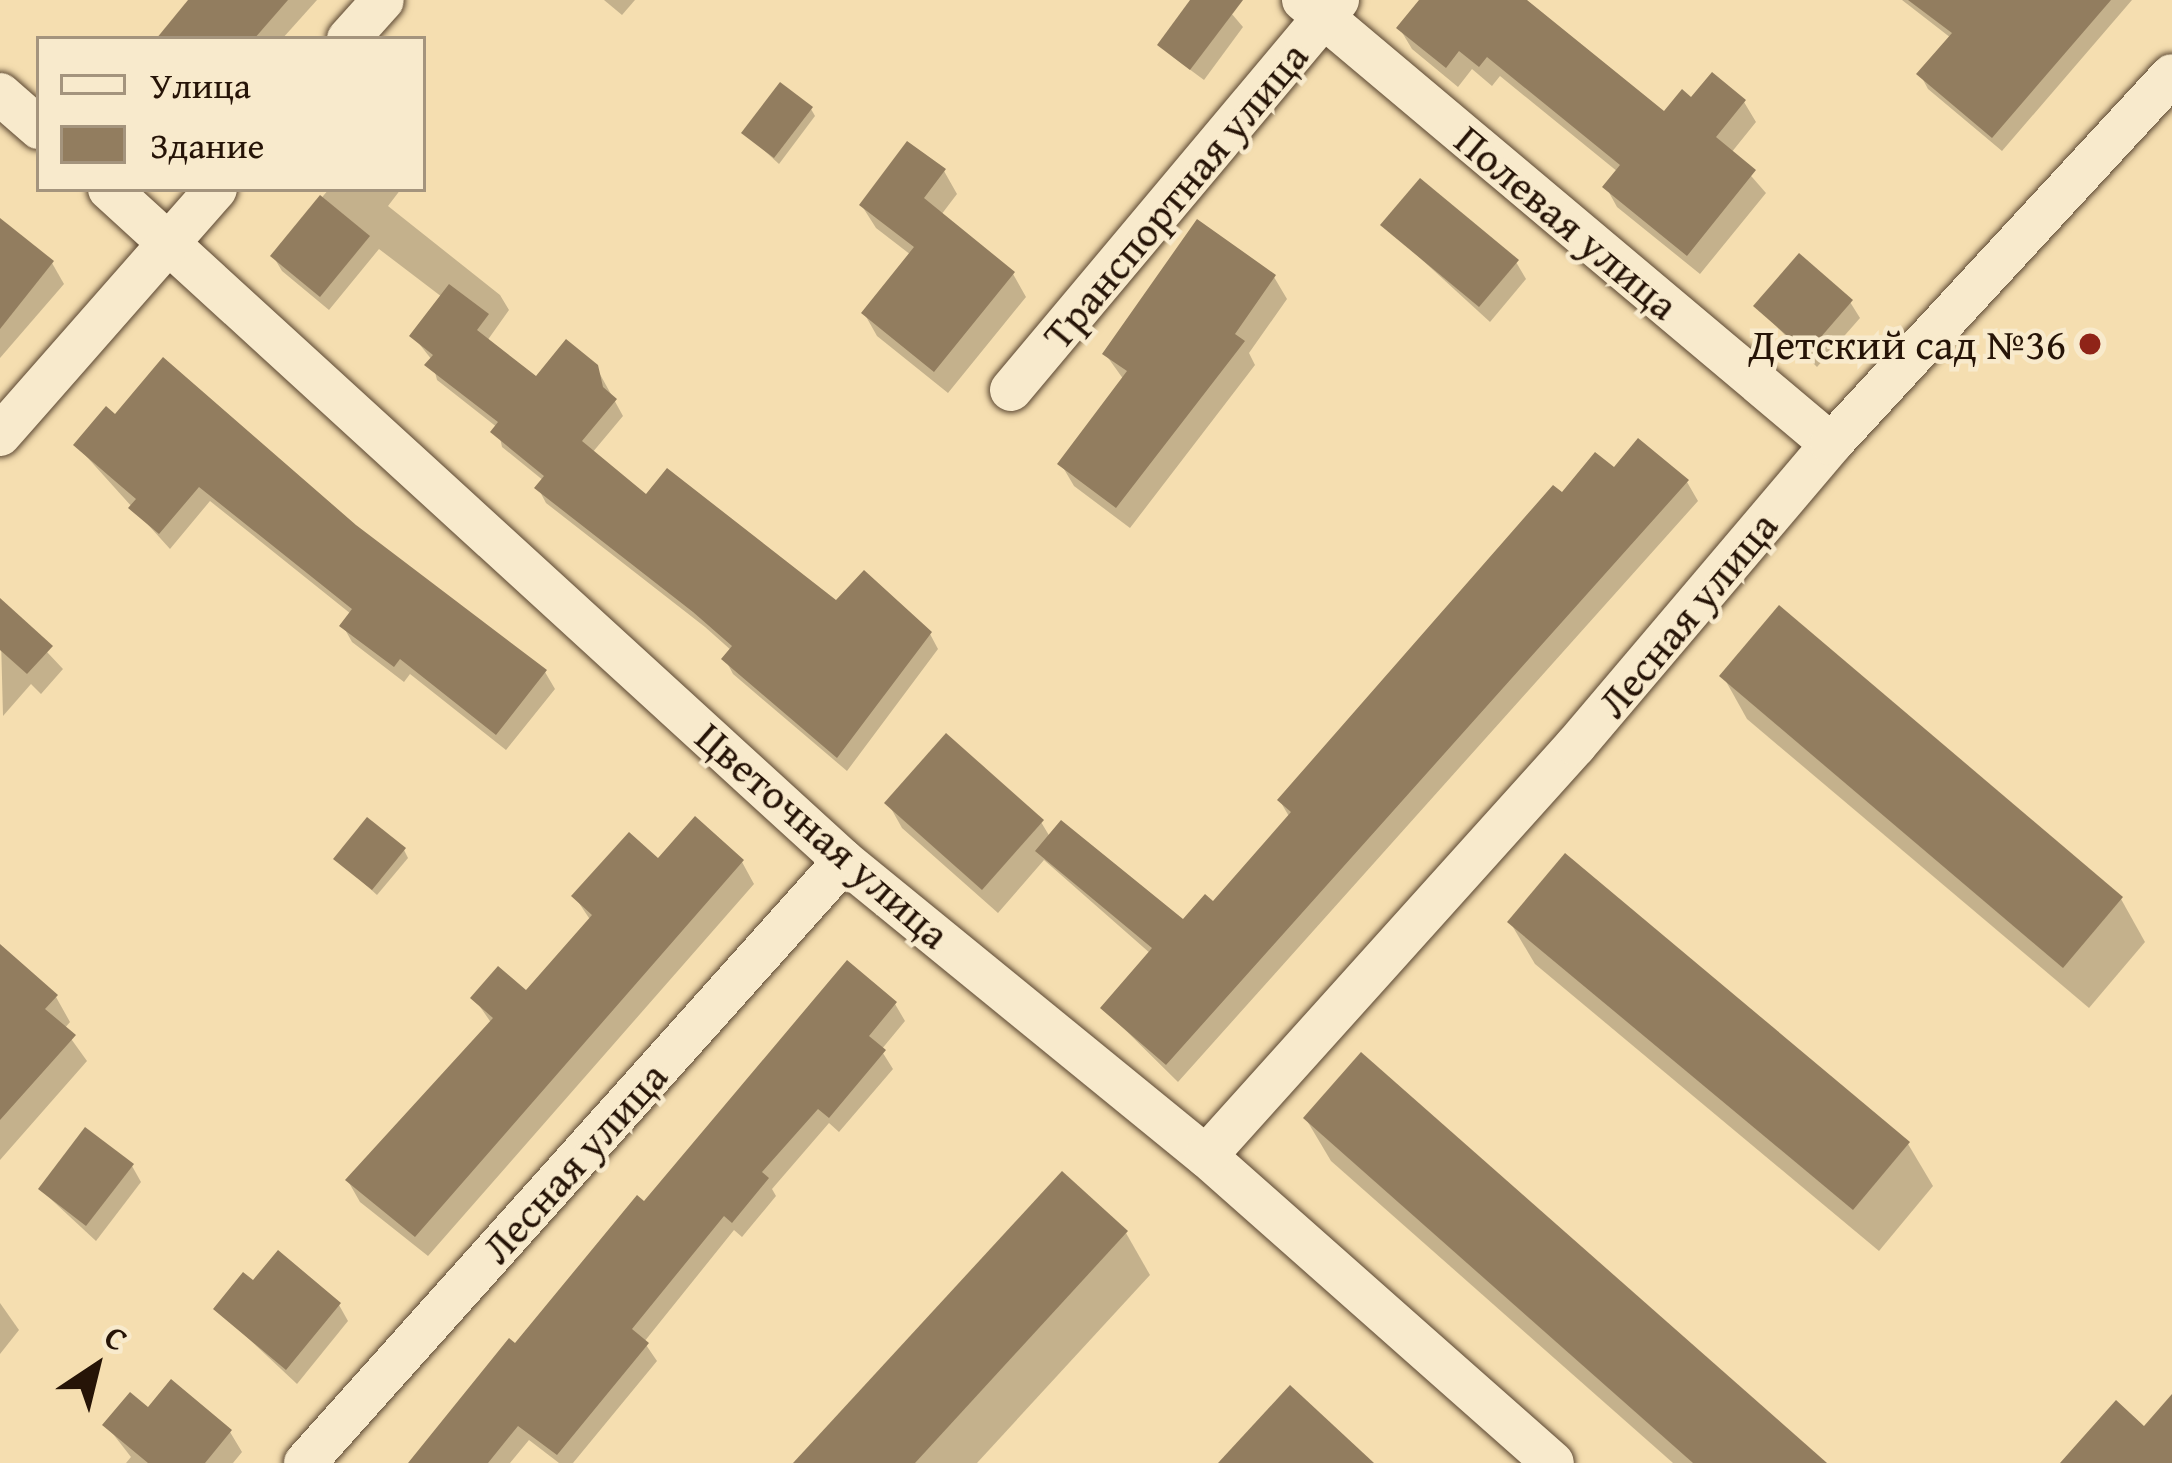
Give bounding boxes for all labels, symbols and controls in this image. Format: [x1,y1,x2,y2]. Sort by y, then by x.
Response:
street label: Транспортная улица [1032,31,1318,359]
legend [36,36,426,192]
text: Улица [150,58,251,111]
street label: Полевая улица [1445,114,1689,330]
text: Здание [150,118,265,171]
place label: Детский сад №36 [1749,319,2066,369]
marker: Детский сад №36 [2077,331,2103,357]
street label: Лесная улица [1586,501,1788,727]
street label: Цветочная улица [686,711,960,959]
street label: Лесная улица [471,1051,677,1273]
north arrow [36,1307,156,1427]
text: С [95,1312,138,1363]

